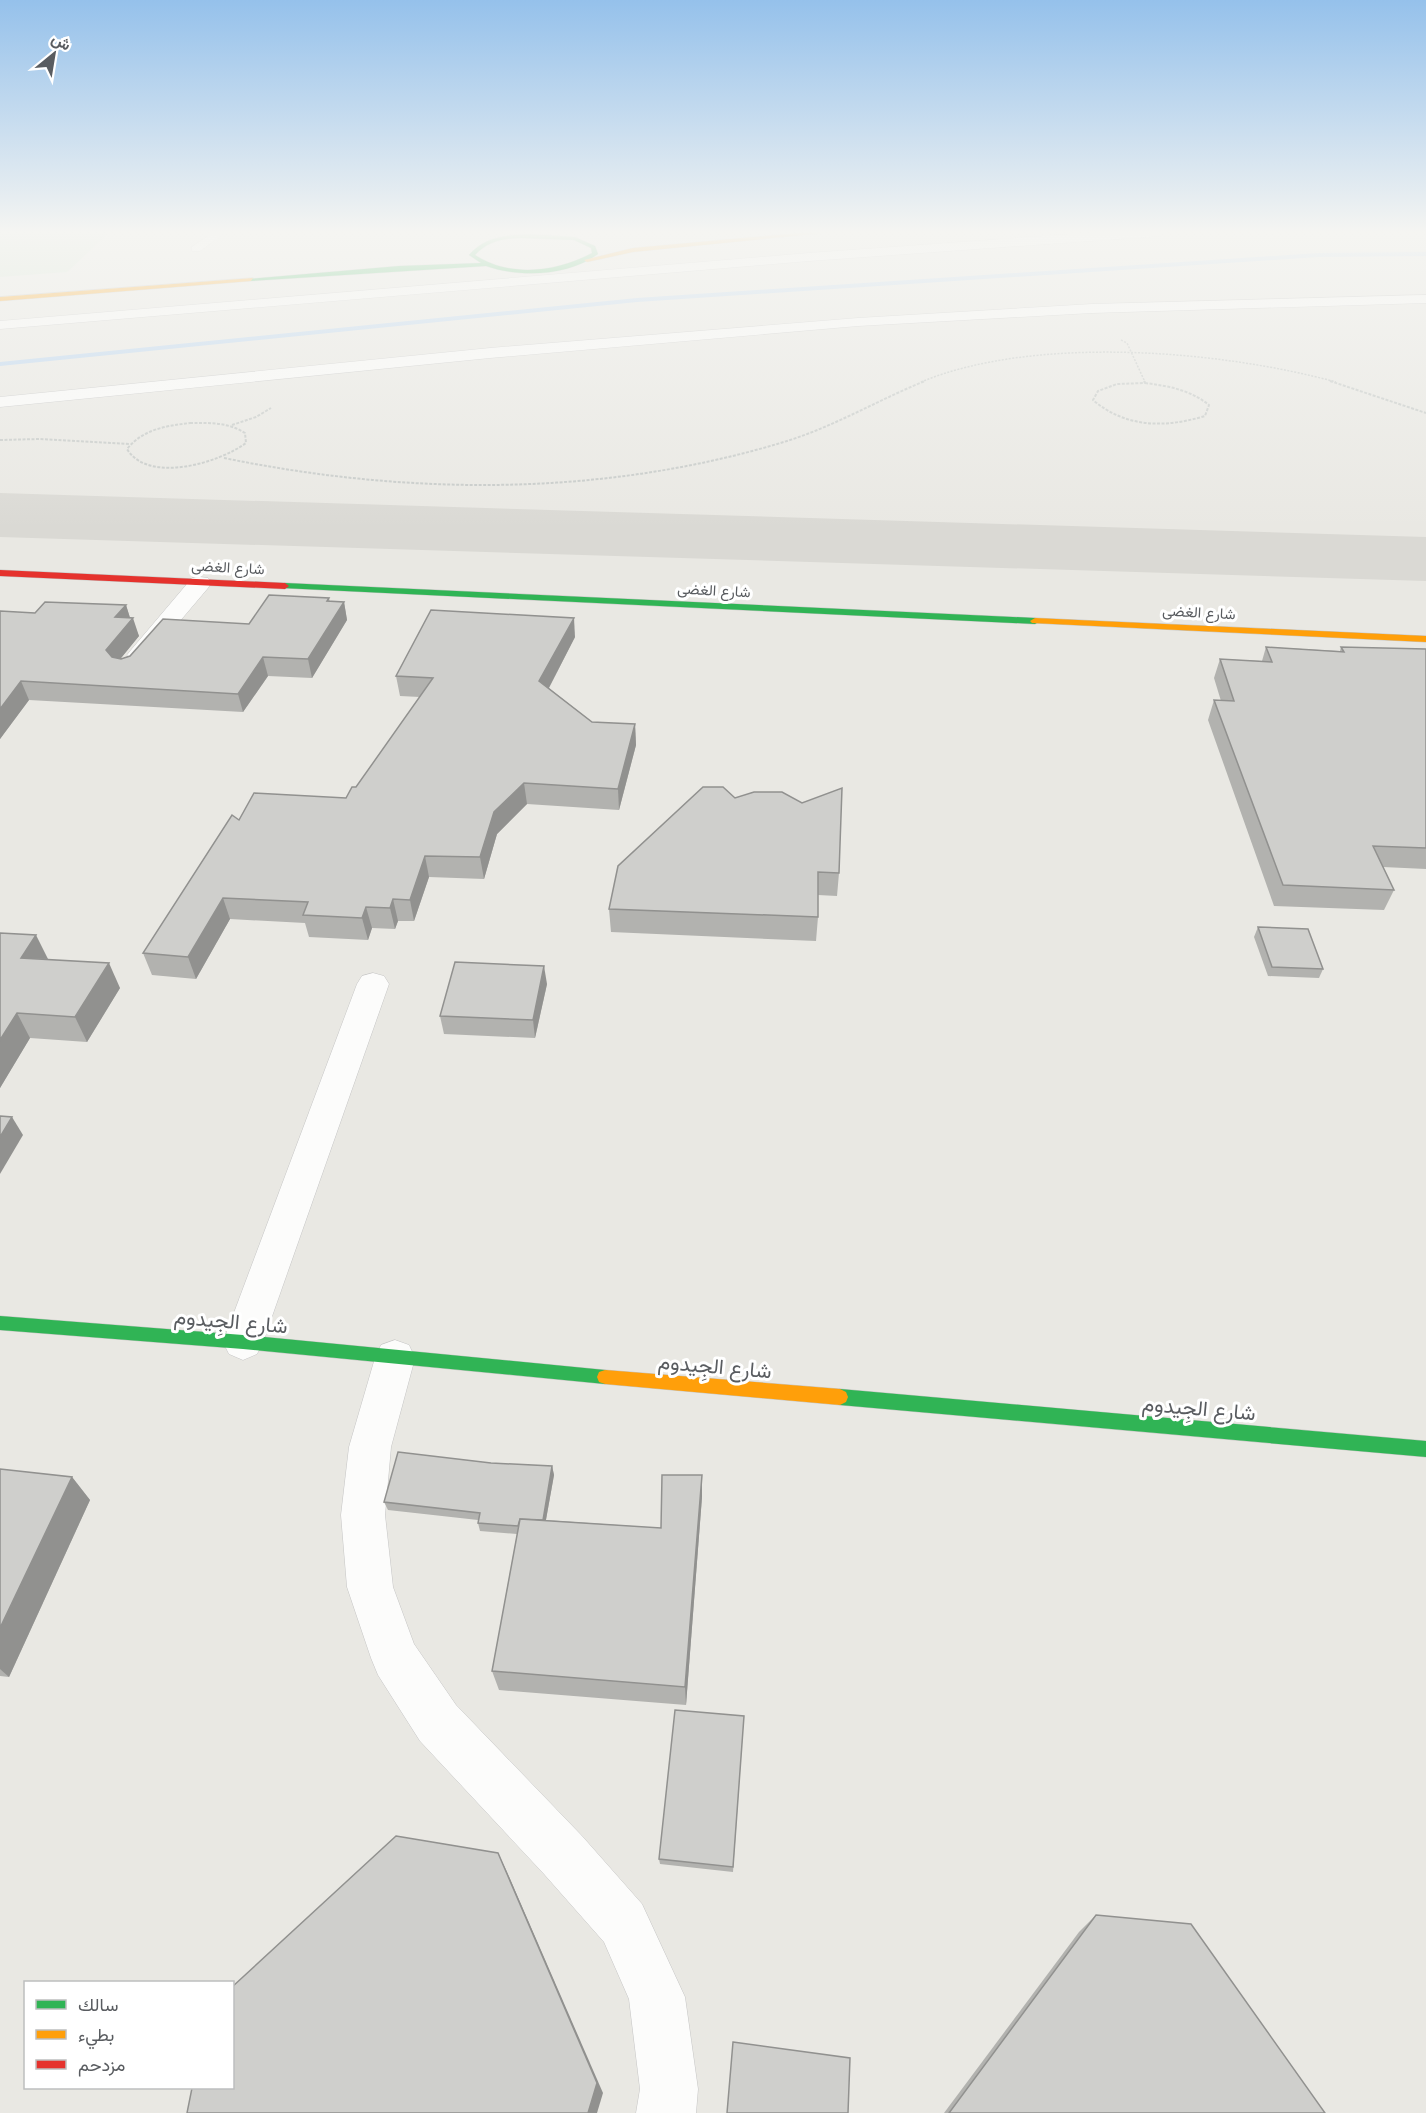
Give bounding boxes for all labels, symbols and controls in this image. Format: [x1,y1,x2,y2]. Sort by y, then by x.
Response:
north arrow [24,24,84,84]
text: ش [48,29,74,54]
street label: شارع الغضى [191,557,265,580]
street label: شارع الغضى [677,580,751,603]
street label: شارع الغضى [1162,602,1236,625]
street label: شارع الجِيدوم [173,1305,289,1343]
street label: شارع الجِيدوم [657,1350,773,1388]
street label: شارع الجِيدوم [1141,1392,1257,1430]
legend [24,1981,234,2089]
text: سالك [78,1995,118,2015]
text: بطيء [78,2025,114,2050]
text: مزدحم [78,2055,125,2077]

